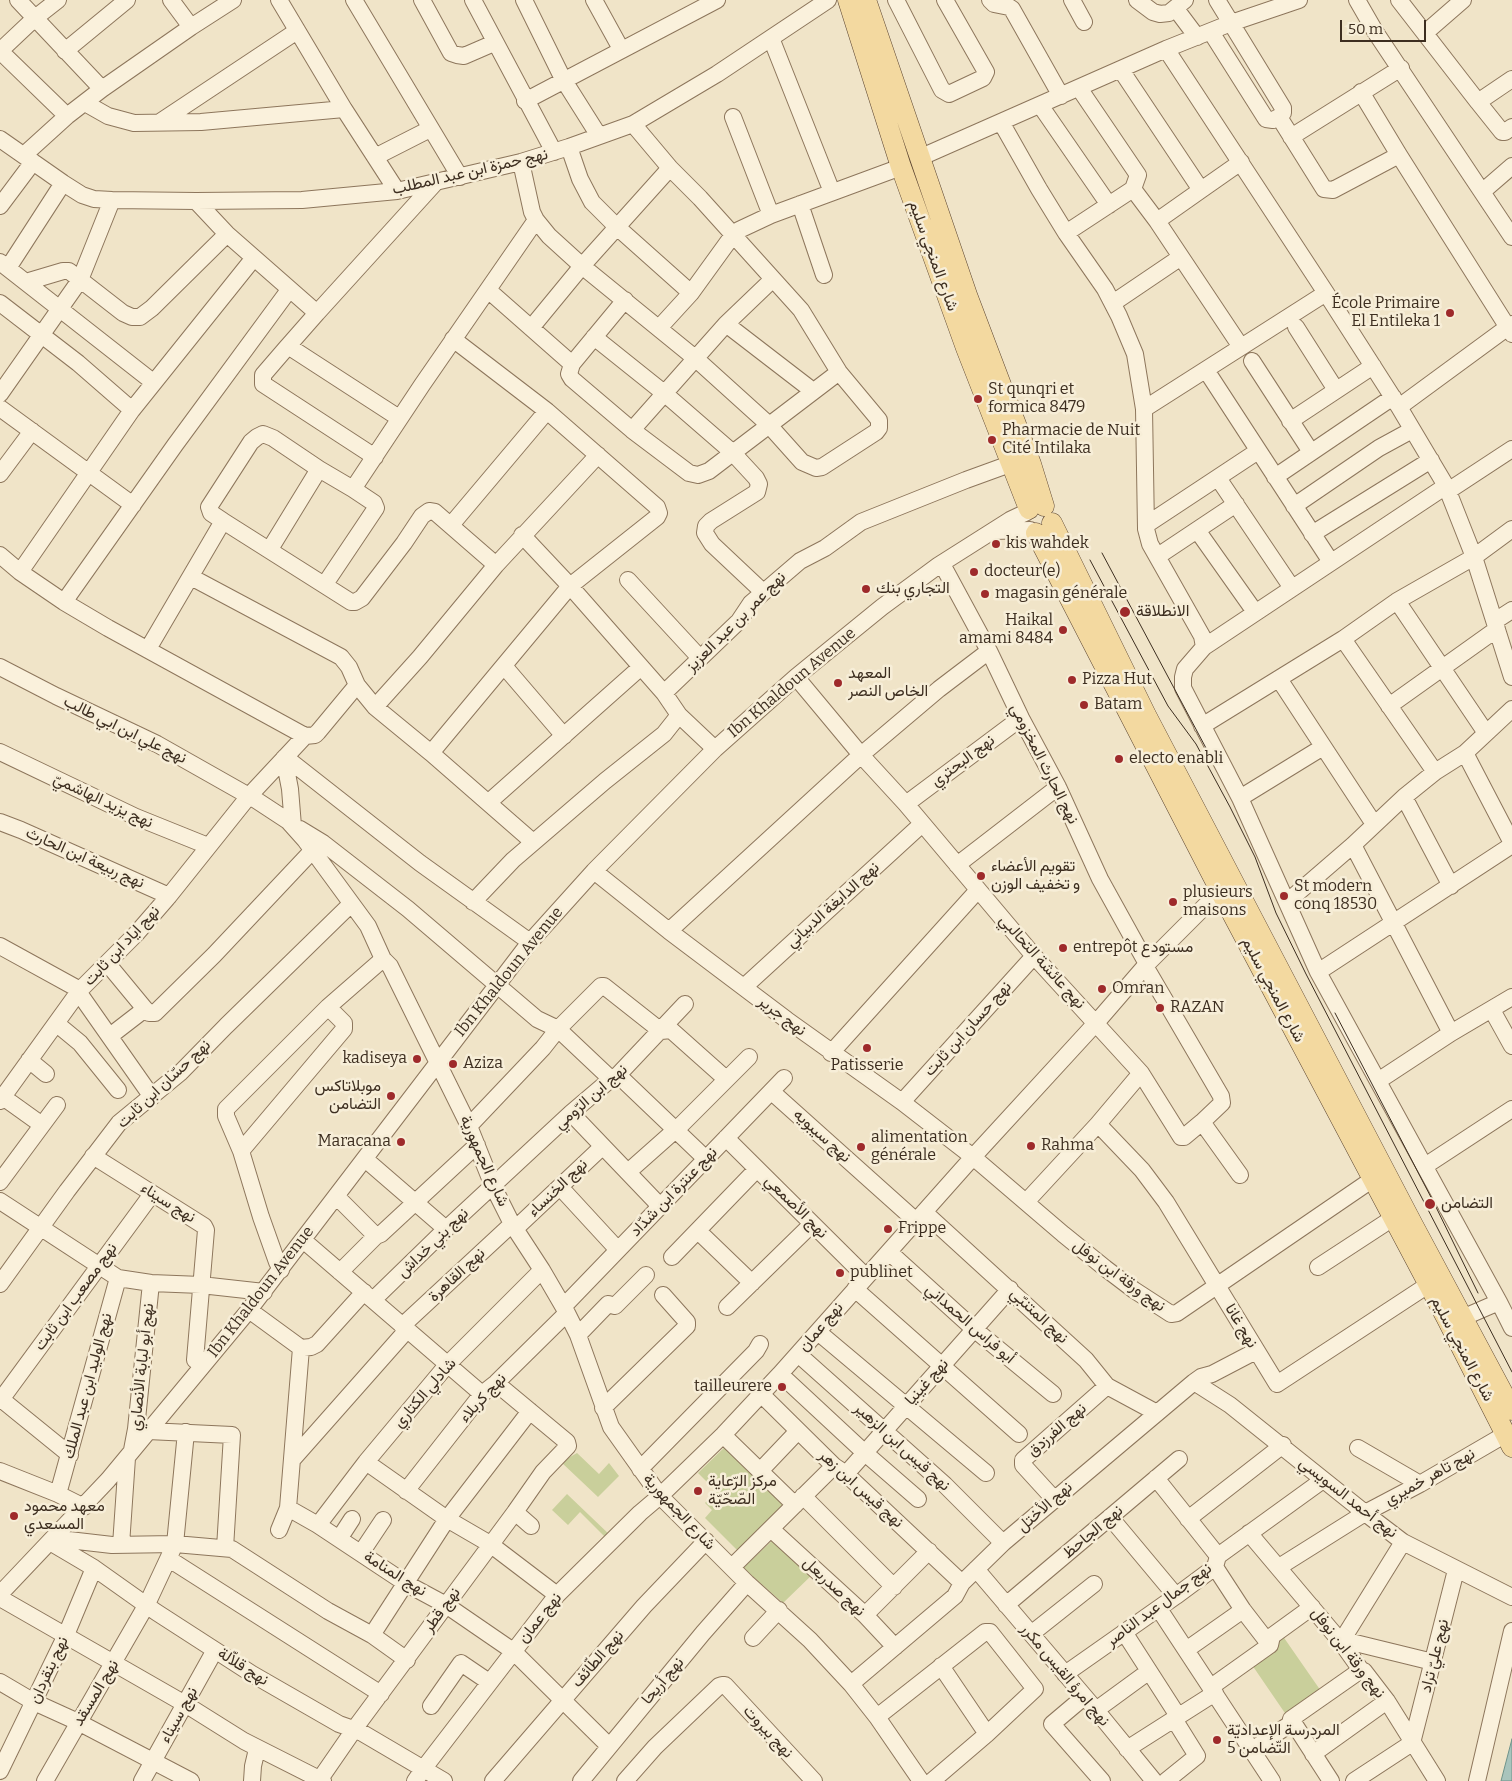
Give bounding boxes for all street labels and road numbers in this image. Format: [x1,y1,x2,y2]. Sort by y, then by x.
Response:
street label: نهج حمزة ابن عبد المطلب [390,145,550,199]
street label: شارع المنجي سليم [904,198,962,314]
street label: نهج عمر بن عبد العزيز [682,568,790,676]
street label: Ibn Khaldoun Avenue [724,624,860,742]
street label: نهج علي ابن ابي طالب [60,692,190,768]
street label: نهج الحارث المخزومي [1005,701,1083,827]
street label: نهج البحتري [927,731,999,791]
street label: نهج يزيد الهاشميّ [50,769,156,833]
street label: نهج ربيعة ابن الحارث [23,823,147,893]
street label: نهج الدابغة الدبياني [782,858,884,952]
street label: نهج اياد ابن ثابت [80,902,164,990]
street label: Ibn Khaldoun Avenue [451,903,567,1041]
street label: نهج عائشة التحالبي [995,911,1089,1013]
street label: شارع المنجي سليم [1237,934,1309,1046]
street label: نهج حسان ابن ثابت [920,977,1016,1081]
street label: نهج جرير [754,992,810,1040]
street label: نهج حسّان ابن ثابت [113,1036,215,1132]
street label: نهج ابن الرّومي [551,1060,631,1134]
street label: نهج سيبويه [789,1105,855,1167]
street label: شارع الجمهورية [455,1113,513,1209]
street label: نهج عنترة ابن شدّاد [626,1143,722,1241]
street label: نهج الخنساء [524,1155,592,1221]
street label: نهج الأصمعي [760,1171,832,1243]
street label: نهج سيناء [137,1179,199,1227]
street label: نهج بني خداش [393,1204,473,1282]
street label: Ibn Khaldoun Avenue [204,1223,318,1361]
street label: نهج ورقة ابن نوفل [1069,1236,1169,1316]
street label: نهج مصعب ابن ثابت [30,1239,122,1355]
street label: نهج القاهرة [425,1244,489,1306]
street label: أبو فراس الحمداني [921,1280,1019,1368]
street label: نهج المتنبّي [1006,1284,1072,1348]
street label: شارع المنجي سليم [1426,1293,1498,1405]
street label: نهج عمان [794,1298,848,1356]
street label: نهج غانا [1220,1300,1262,1352]
street label: نهج أبو لبابة الأنصاري [126,1302,158,1432]
street label: نهج الوليد ابن عبد الملك [59,1311,117,1461]
street label: شادلي الكتاري [389,1354,461,1432]
street label: نهج غينيا [901,1355,953,1409]
street label: نهج كربلاء [455,1369,511,1427]
street label: نهج قيس ابن الزهير [850,1399,954,1495]
street label: نهج الفرزدق [1024,1399,1090,1461]
street label: نهج تاهر خميري [1381,1444,1479,1510]
street label: نهج قيس ابن زهر [815,1446,907,1532]
street label: نهج أحمد السويسي [1295,1454,1401,1542]
street label: شارع الجمهورية [639,1470,719,1554]
street label: نهج الأختل [1013,1478,1077,1536]
street label: نهج الجاحظ [1059,1501,1127,1563]
street label: نهج المنامة [360,1547,430,1601]
street label: نهج صدربعل [799,1553,869,1621]
street label: نهج جمال عبد الناصر [1102,1559,1216,1651]
street label: نهج قطر [419,1584,465,1636]
street label: نهج عمان [514,1589,566,1647]
street label: نهج ورقة ابن نوفل [1307,1604,1389,1702]
street label: نهج عليّ تراد [1417,1617,1453,1695]
street label: نهج امرؤ القيس مكرر [1016,1620,1114,1730]
street label: نهج الطّائف [568,1626,628,1692]
street label: نهج بنقردان [25,1633,73,1707]
street label: نهج قلاّلة [214,1644,272,1690]
street label: نهج أريحا [638,1653,688,1709]
street label: نهج المسقد [69,1656,123,1730]
street label: نهج سيناء [156,1684,202,1746]
street label: نهج بيروت [739,1702,797,1762]

